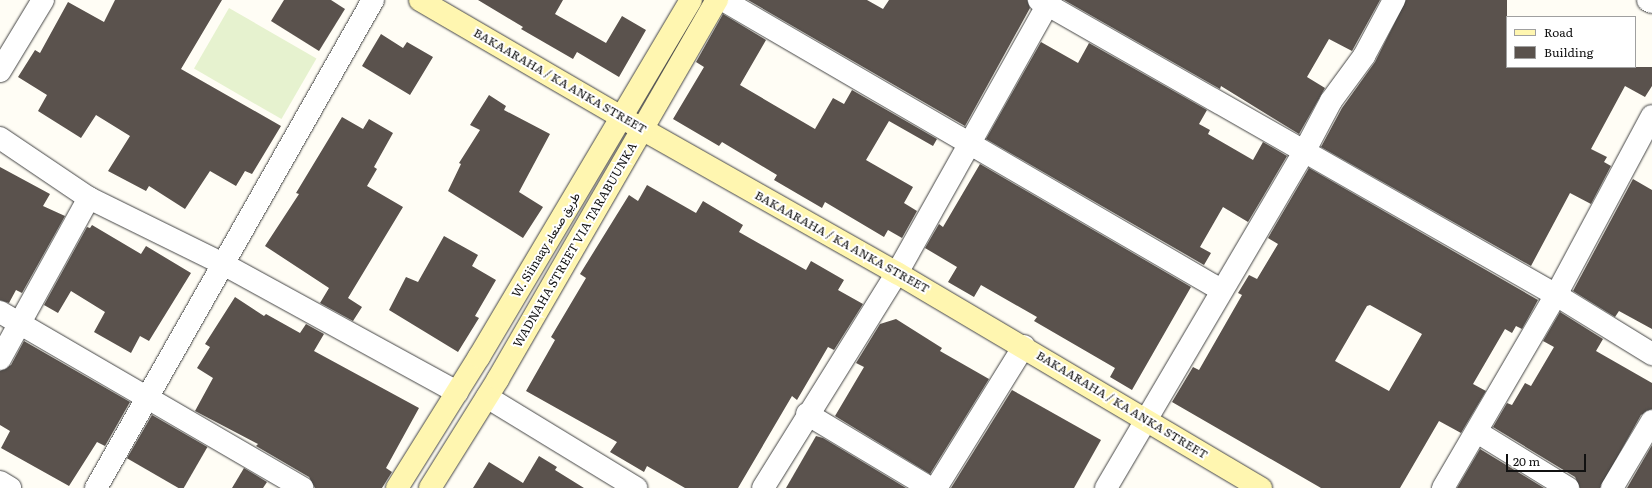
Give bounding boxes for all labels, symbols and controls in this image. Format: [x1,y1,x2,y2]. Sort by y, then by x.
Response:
legend [1506,16,1636,68]
text: Road [1544,23,1573,41]
street label: BAKAARAHA / KA ANKA STREET [471,25,649,137]
text: Building [1544,43,1593,61]
street label: WADNAHA STREET VIA TARABUUNKA [510,140,640,350]
street label: BAKAARAHA / KA ANKA STREET [752,188,932,296]
street label: W. Siinaay طريق صنعاء [509,190,583,300]
street label: BAKAARAHA / KA ANKA STREET [1034,348,1210,462]
scale bar [1508,446,1588,472]
text: 20 m [1513,452,1540,470]

